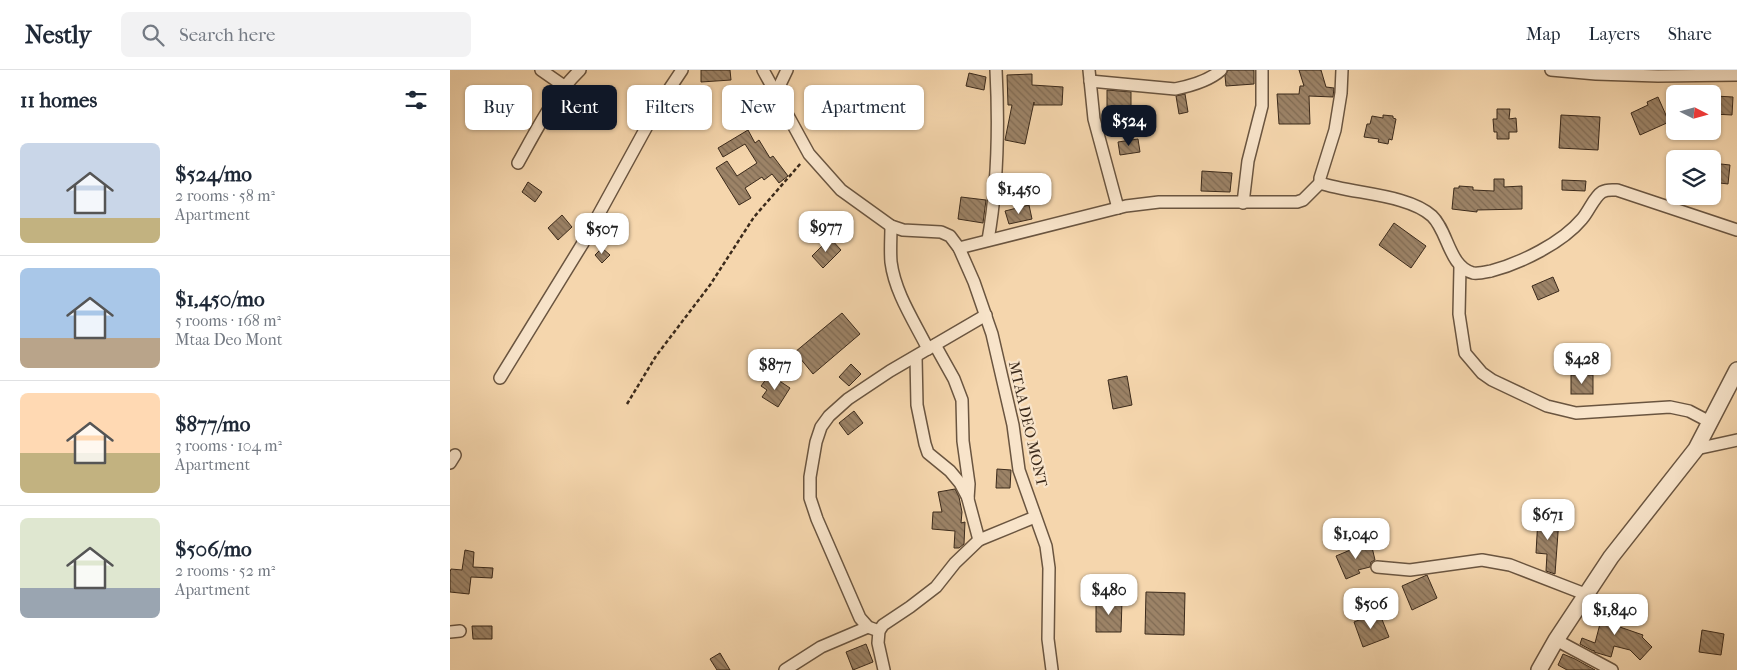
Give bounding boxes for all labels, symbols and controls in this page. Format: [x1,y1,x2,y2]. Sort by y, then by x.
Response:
search box [121,12,471,57]
text: Nestly [25,21,91,49]
icon: search [139,21,167,49]
text: Search here [179,24,275,46]
text: Map [1526,24,1560,45]
text: Layers [1588,24,1640,45]
text: Share [1668,24,1712,45]
chip: Buy [465,85,532,130]
chip: Rent [542,85,617,130]
chip: Filters [627,85,712,130]
chip: New [722,85,794,130]
chip: Apartment [804,85,924,130]
north arrow [1666,85,1721,140]
map controls [1666,85,1721,205]
icon: filters [402,86,430,114]
text: 11 homes [20,88,97,112]
pin: $524 [1099,104,1159,147]
text: $524 [1112,111,1146,130]
button: layers [1666,150,1721,205]
text: $524/mo [175,162,252,186]
icon: home [60,163,120,223]
pin: $1,450 [978,172,1060,215]
text: $1,450 [998,179,1040,198]
text: 2 rooms · 58 m² [175,186,275,205]
text: Apartment [175,205,250,224]
pin: $977 [796,210,856,253]
pin: $507 [572,212,632,255]
text: $977 [810,217,842,236]
text: $507 [586,219,618,238]
text: $1,450/mo [175,287,265,311]
icon: home [60,288,120,348]
text: 5 rooms · 168 m² [175,311,281,330]
text: Mtaa Deo Mont [175,330,282,349]
pin: $428 [1552,342,1612,385]
pin: $877 [745,348,805,391]
text: $428 [1565,349,1599,368]
text: $877 [759,355,791,374]
street label: MTAA DEO MONT [1005,359,1051,489]
text: $877/mo [175,412,250,436]
icon: home [60,413,120,473]
text: 3 rooms · 104 m² [175,436,282,455]
text: Apartment [175,455,250,474]
pin: $671 [1518,498,1578,541]
text: $671 [1533,505,1563,524]
pin: $1,040 [1315,518,1397,560]
text: $1,040 [1334,524,1378,543]
text: $506/mo [175,537,252,561]
icon: home [60,538,120,598]
text: 2 rooms · 52 m² [175,561,275,580]
pin: $480 [1079,574,1139,616]
text: Apartment [175,580,250,599]
text: $480 [1091,580,1127,599]
pin: $506 [1341,588,1401,630]
text: $506 [1354,594,1388,613]
pin: $1,840 [1574,594,1656,636]
text: $1,840 [1593,600,1637,619]

